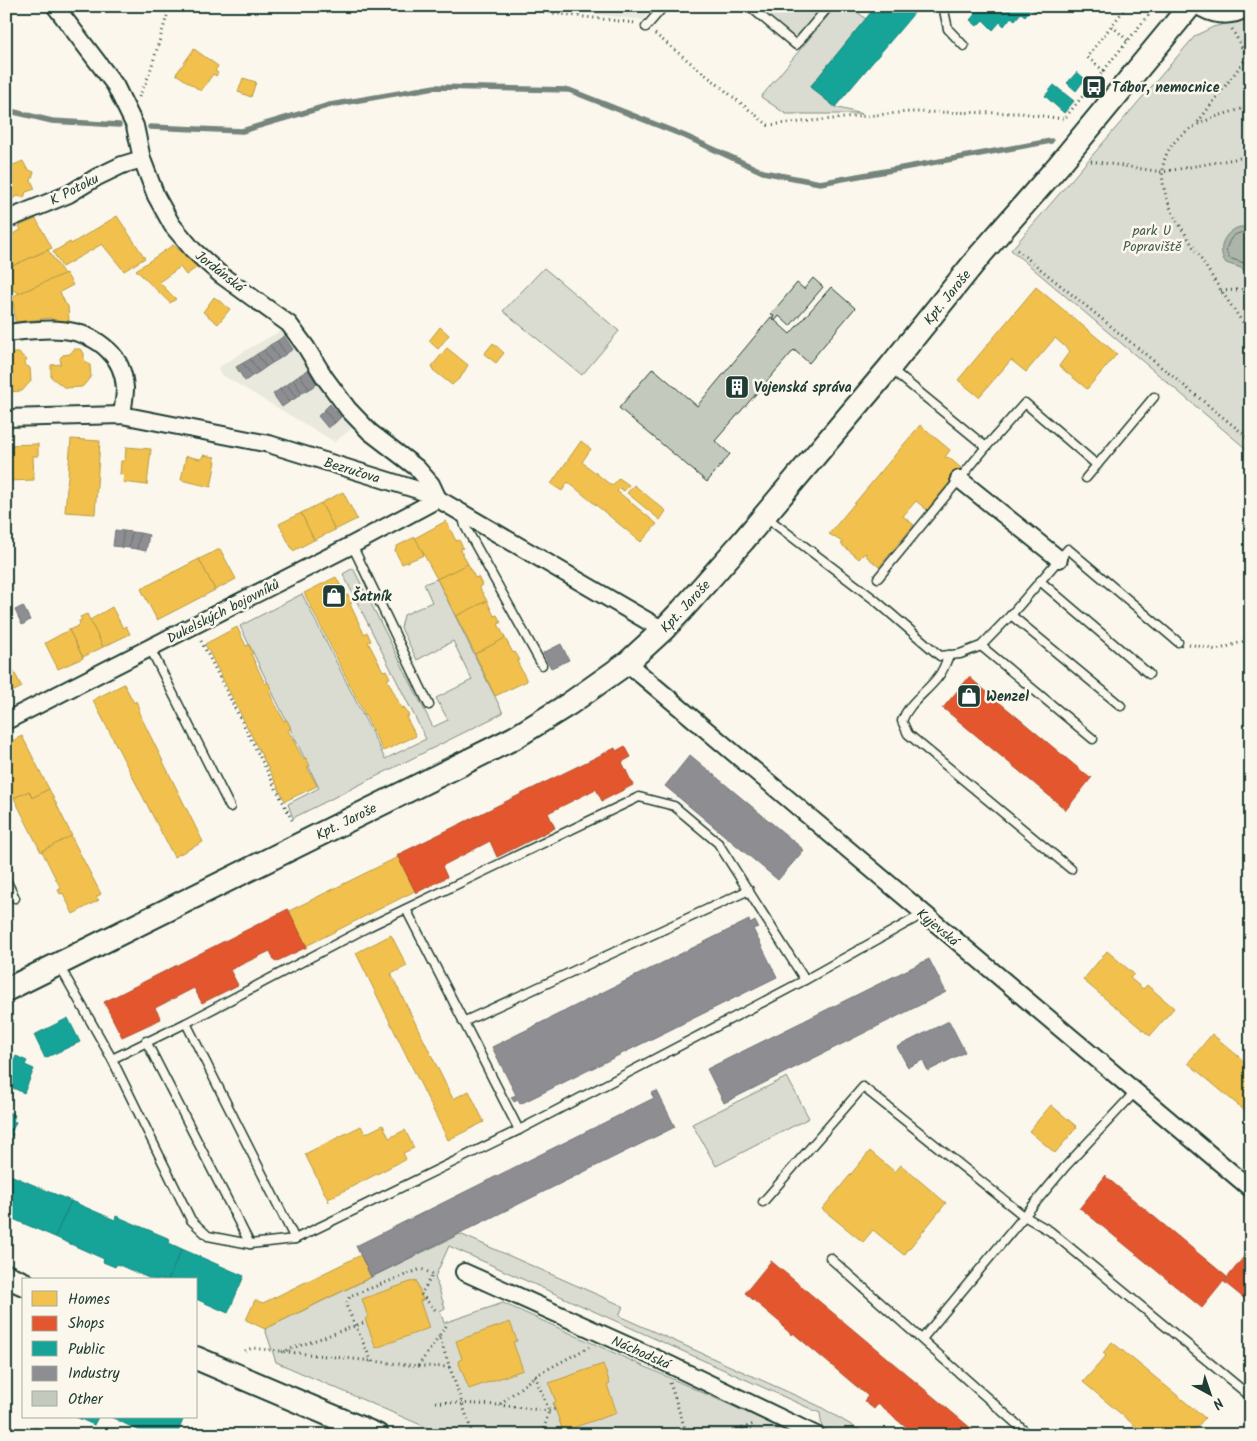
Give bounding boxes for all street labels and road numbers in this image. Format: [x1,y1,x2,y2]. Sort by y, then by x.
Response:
street label: K Potoku [46,168,103,212]
street label: Jordánská [190,245,250,299]
street label: Kpt. Jaroše [919,265,977,330]
street label: Bezručova [321,452,383,490]
street label: Dukelských bojovníků [163,574,284,650]
street label: Kpt. Jaroše [655,575,717,638]
street label: Kpt. Jaroše [312,797,381,846]
street label: Kyjevská [911,903,965,953]
street label: Náchodská [608,1330,675,1376]

